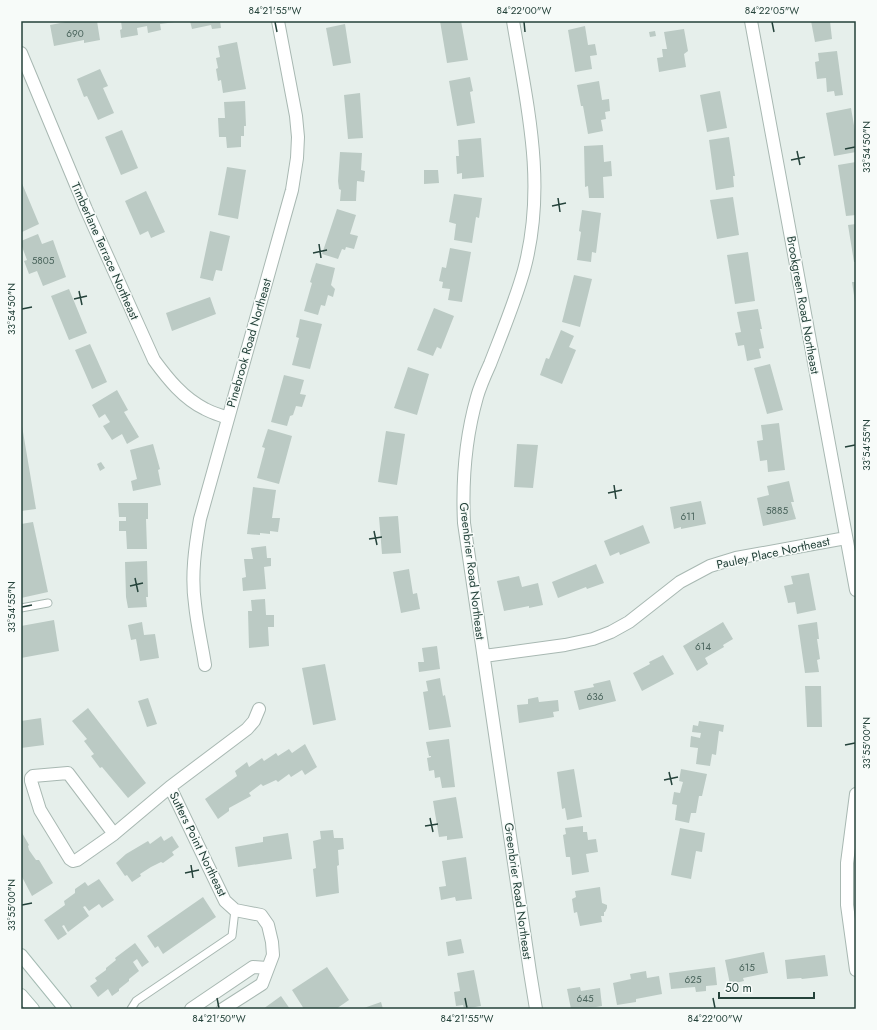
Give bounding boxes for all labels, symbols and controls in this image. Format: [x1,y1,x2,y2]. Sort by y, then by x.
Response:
text: 84°21'55"W [249,3,302,18]
text: 84°22'00"W [497,3,552,18]
text: 84°22'05"W [745,3,799,18]
house number: 690 [66,26,84,41]
text: 33°54'50"N [859,121,874,173]
street label: Timberlane Terrace Northeast [67,179,144,323]
street label: Brookgreen Road Northeast [782,234,824,376]
house number: 5805 [32,253,55,268]
street label: Pinebrook Road Northeast [222,276,276,410]
text: 33°54'50"N [4,283,19,335]
text: 33°54'55"N [859,419,874,471]
street label: Greenbrier Road Northeast [455,501,489,641]
house number: 5885 [766,503,788,518]
house number: 611 [681,509,695,524]
street label: Pauley Place Northeast [715,532,831,574]
text: 33°54'55"N [4,581,19,633]
house number: 614 [695,639,711,654]
house number: 636 [587,689,604,704]
text: 33°55'00"N [859,717,874,769]
street label: Sutters Point Northeast [165,788,231,900]
street label: Greenbrier Road Northeast [499,821,537,961]
text: 33°55'00"N [4,879,19,931]
house number: 615 [739,960,755,975]
house number: 625 [684,972,702,987]
scale bar [719,974,814,1000]
text: 50 m [725,979,752,997]
house number: 645 [576,991,594,1006]
text: 84°21'50"W [192,1011,246,1026]
text: 84°21'55"W [441,1011,494,1026]
text: 84°22'00"W [688,1011,743,1026]

